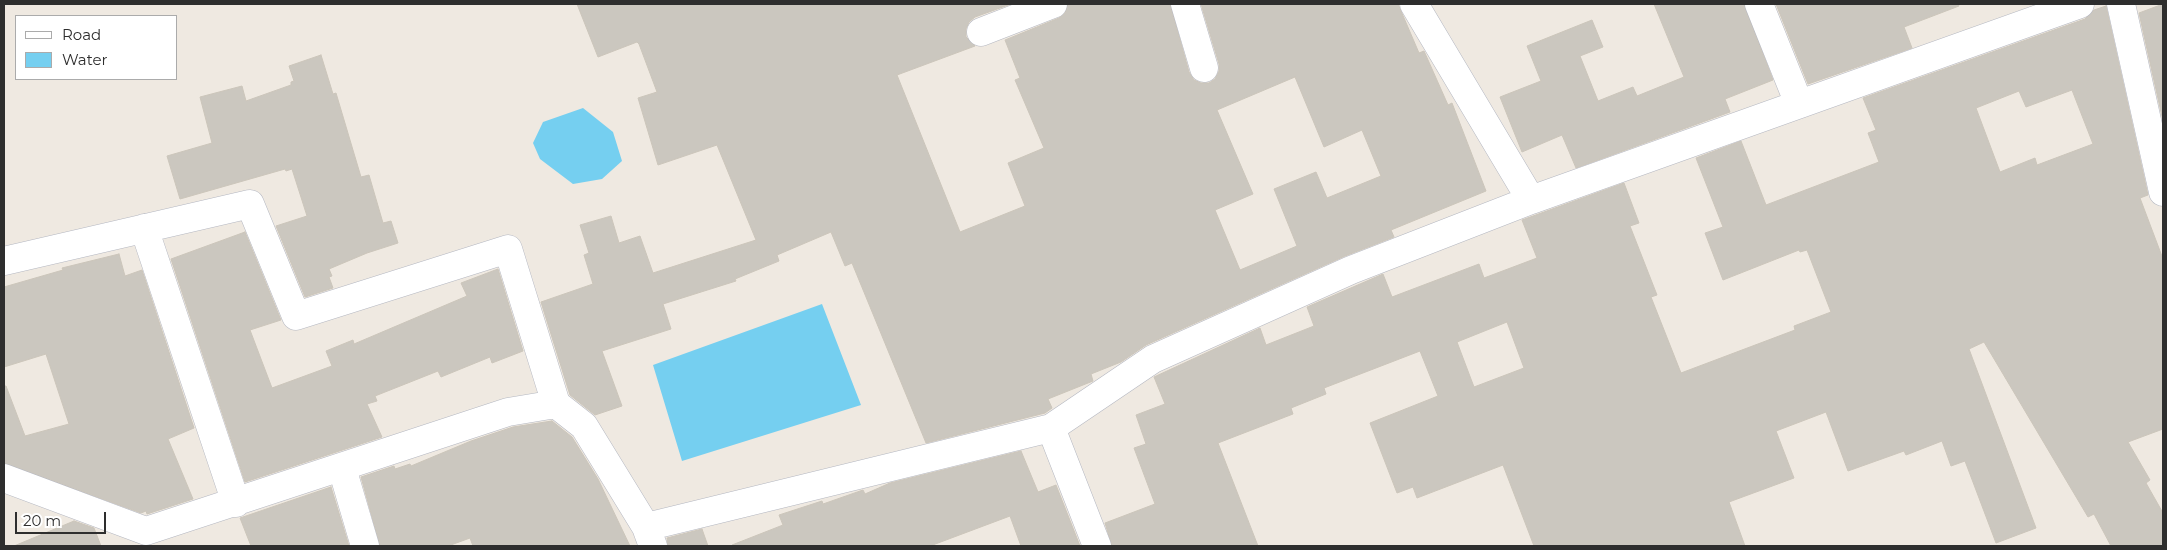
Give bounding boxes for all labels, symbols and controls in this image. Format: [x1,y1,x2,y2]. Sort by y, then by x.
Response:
legend [15,15,178,80]
text: Road [62,25,101,44]
text: Water [62,50,108,69]
scale bar [18,502,109,534]
text: 20 m [23,511,61,530]

